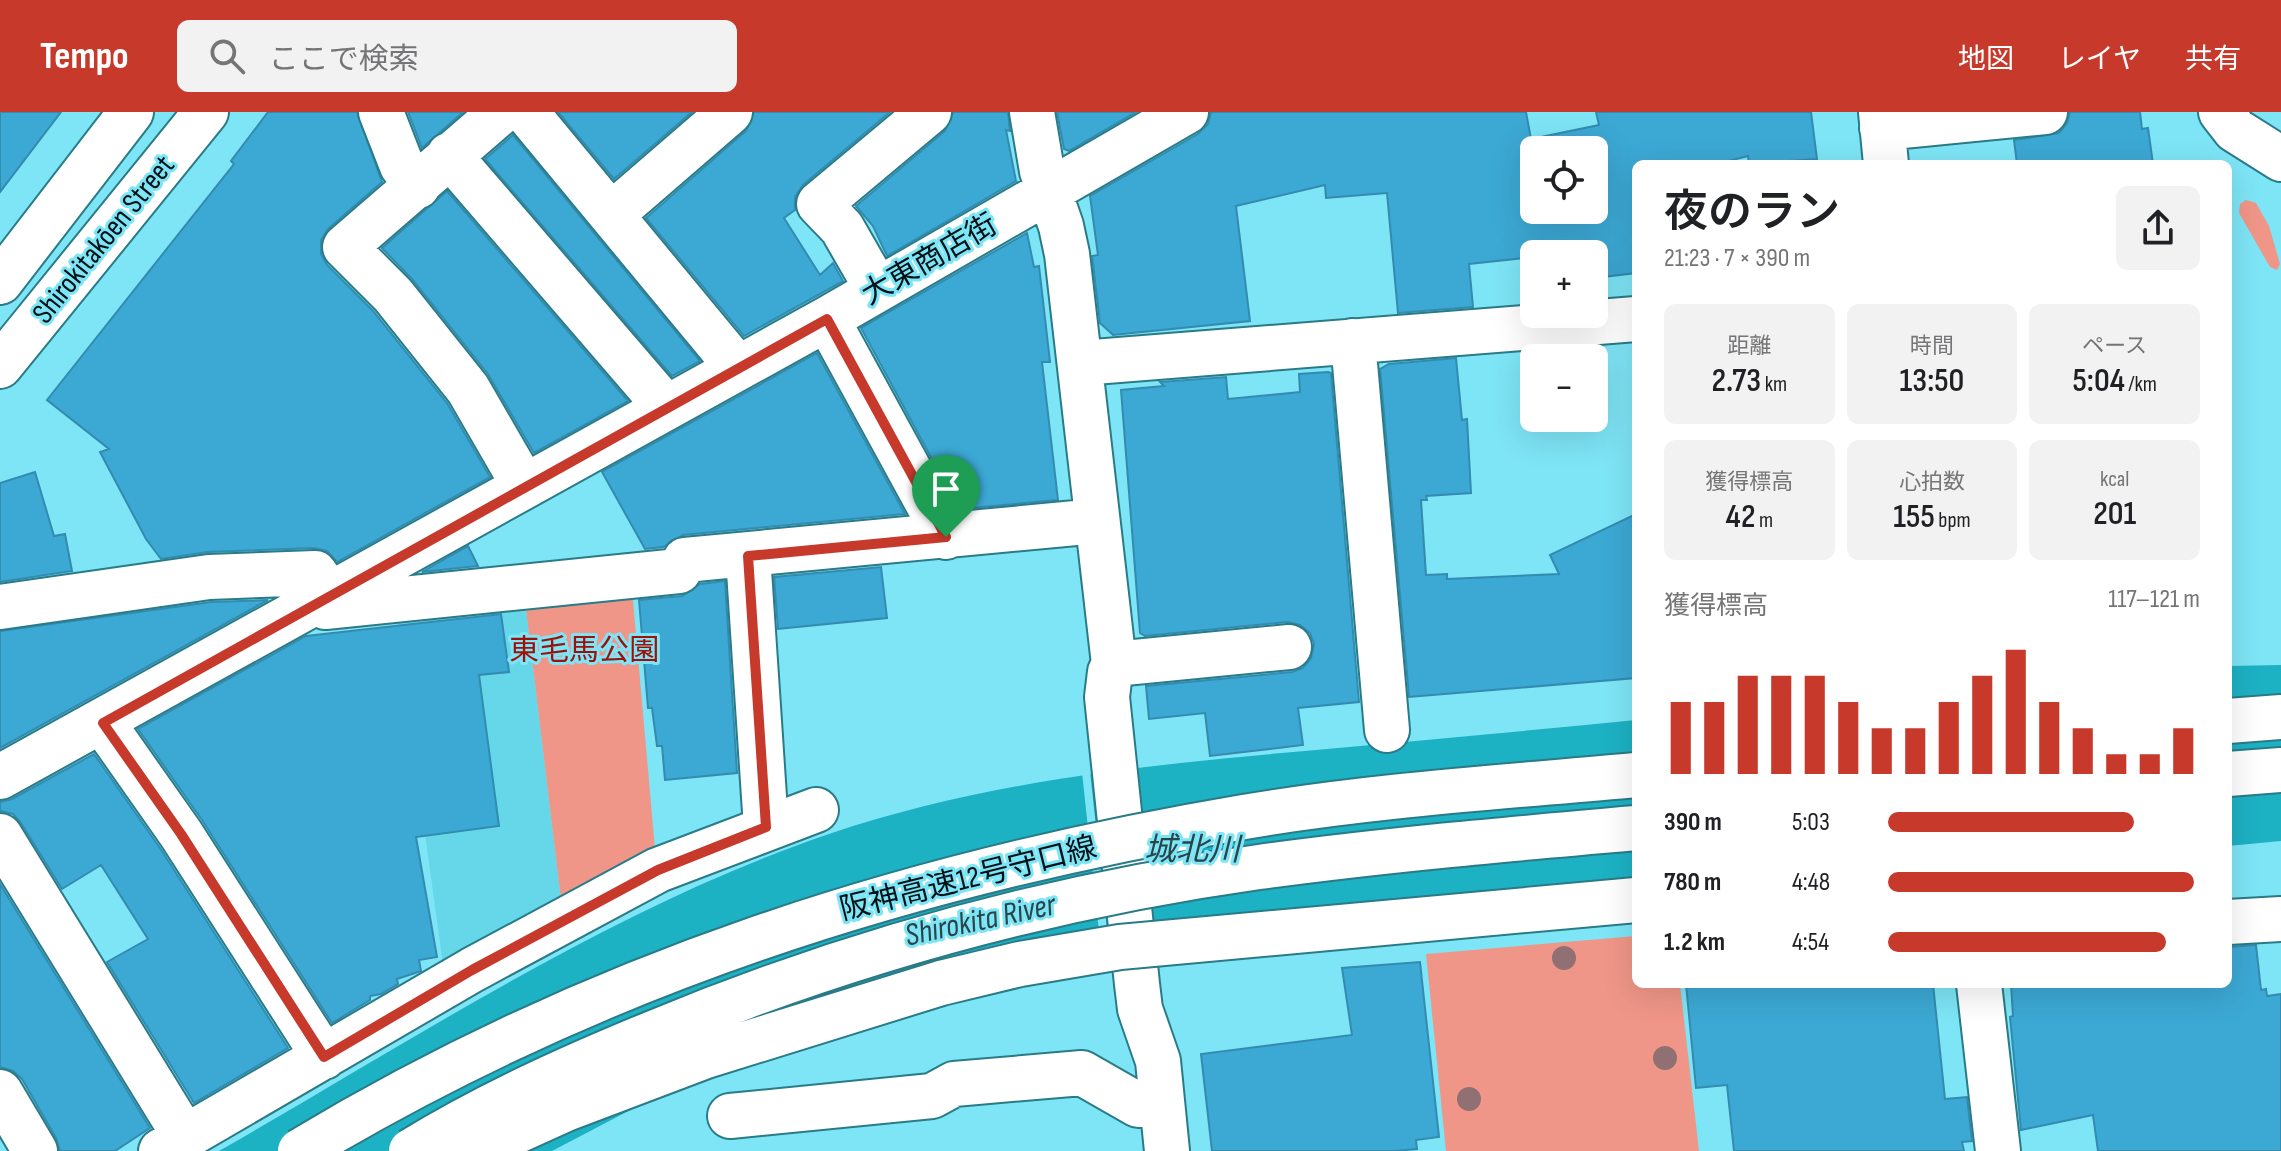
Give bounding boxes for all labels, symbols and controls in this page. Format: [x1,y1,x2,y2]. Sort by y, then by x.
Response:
search box [177,20,737,92]
text: Tempo [40,34,129,79]
icon: search [205,34,249,78]
text: ここで検索 [269,42,419,78]
text: 地図 [1958,43,2014,76]
text: レイヤ [2058,43,2141,76]
text: 共有 [2185,43,2241,76]
map controls [1520,136,1608,432]
button: locate [1520,136,1608,224]
street label: Shirokitakōen Street [25,148,183,331]
text: 夜のラン [1664,186,1840,239]
button: share [2116,186,2200,270]
street label: 大東商店街 [856,207,1003,313]
button: + [1520,240,1608,328]
text: 21:23 · 7 × 390 m [1664,243,1810,274]
text: 距離 [1727,333,1771,360]
text: 時間 [1910,333,1954,360]
text: ペース [2082,333,2147,360]
button: − [1520,344,1608,432]
text: 2.73 [1711,360,1761,401]
text: 13:50 [1900,360,1964,401]
text: 5:04 [2072,360,2125,401]
text: km [1761,371,1787,398]
text: /km [2125,371,2157,398]
pin [912,455,980,537]
text: kcal [2100,466,2129,493]
icon: arrive [924,467,968,511]
text: 獲得標高 [1705,469,1793,496]
text: 心拍数 [1899,469,1965,496]
text: 201 [2093,493,2136,534]
text: 42 [1726,496,1755,537]
text: 155 [1893,496,1935,537]
text: m [1755,507,1773,534]
text: bpm [1935,507,1971,534]
text: 117–121 m [2108,584,2200,615]
text: 獲得標高 [1664,591,1768,622]
park label: 東毛馬公園 [509,633,659,669]
text: 390 m [1664,807,1722,838]
text: 5:03 [1792,807,1830,838]
street label: 阪神高速12号守口線 [836,830,1100,928]
water label: 城北川 [1144,831,1243,870]
text: 780 m [1664,867,1721,898]
text: 4:48 [1792,867,1830,898]
water label: Shirokita River [902,885,1060,955]
text: 1.2 km [1664,927,1725,958]
text: 4:54 [1792,927,1829,958]

